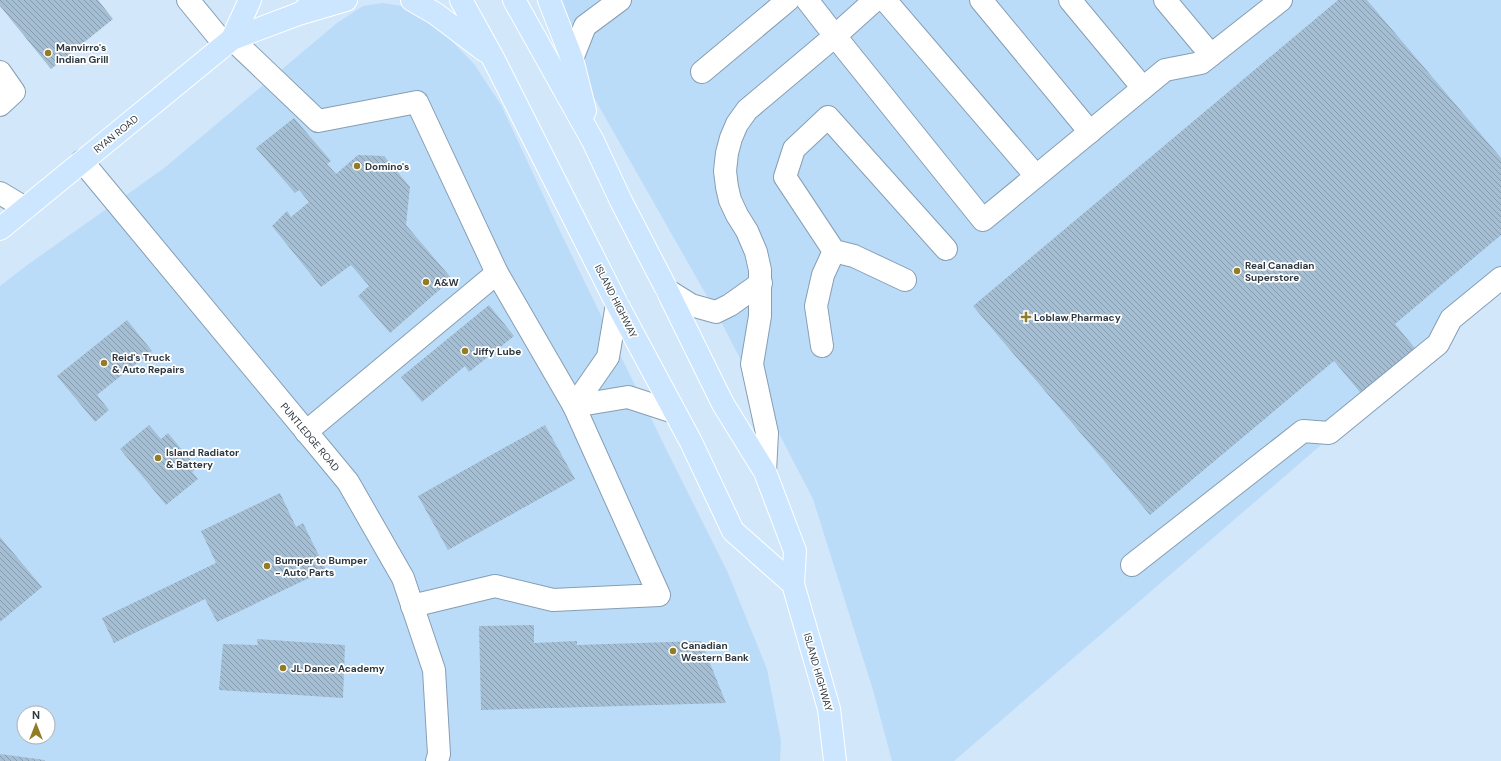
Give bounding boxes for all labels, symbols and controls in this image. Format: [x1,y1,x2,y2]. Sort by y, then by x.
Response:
place label: Manvirro's Indian Grill [56,41,109,66]
marker: Manvirro's Indian Grill [43,48,53,58]
street label: RYAN ROAD [91,112,141,156]
place label: Domino's [365,160,409,173]
marker: Domino's [352,161,362,171]
place label: Real Canadian Superstore [1245,259,1315,284]
street label: ISLAND HIGHWAY [592,262,640,340]
marker: Real Canadian Superstore [1232,266,1242,276]
place label: A&W [434,276,459,289]
marker: A&W [421,277,431,287]
place label: Loblaw Pharmacy [1034,311,1121,324]
marker: Loblaw Pharmacy [1021,312,1031,322]
place label: Jiffy Lube [473,345,521,358]
marker: Jiffy Lube [460,346,470,356]
place label: Reid's Truck & Auto Repairs [112,351,185,376]
marker: Reid's Truck & Auto Repairs [99,358,109,368]
street label: PUNTLEDGE ROAD [278,400,342,474]
place label: Island Radiator & Battery [166,446,239,471]
marker: Island Radiator & Battery [153,453,163,463]
place label: Bumper to Bumper - Auto Parts [275,554,367,579]
marker: Bumper to Bumper - Auto Parts [262,561,272,571]
street label: ISLAND HIGHWAY [801,631,835,713]
place label: Canadian Western Bank [681,639,749,664]
marker: Canadian Western Bank [668,646,678,656]
place label: JL Dance Academy [291,662,385,675]
marker: JL Dance Academy [278,663,288,673]
north arrow [16,705,56,745]
text: N [32,708,40,722]

